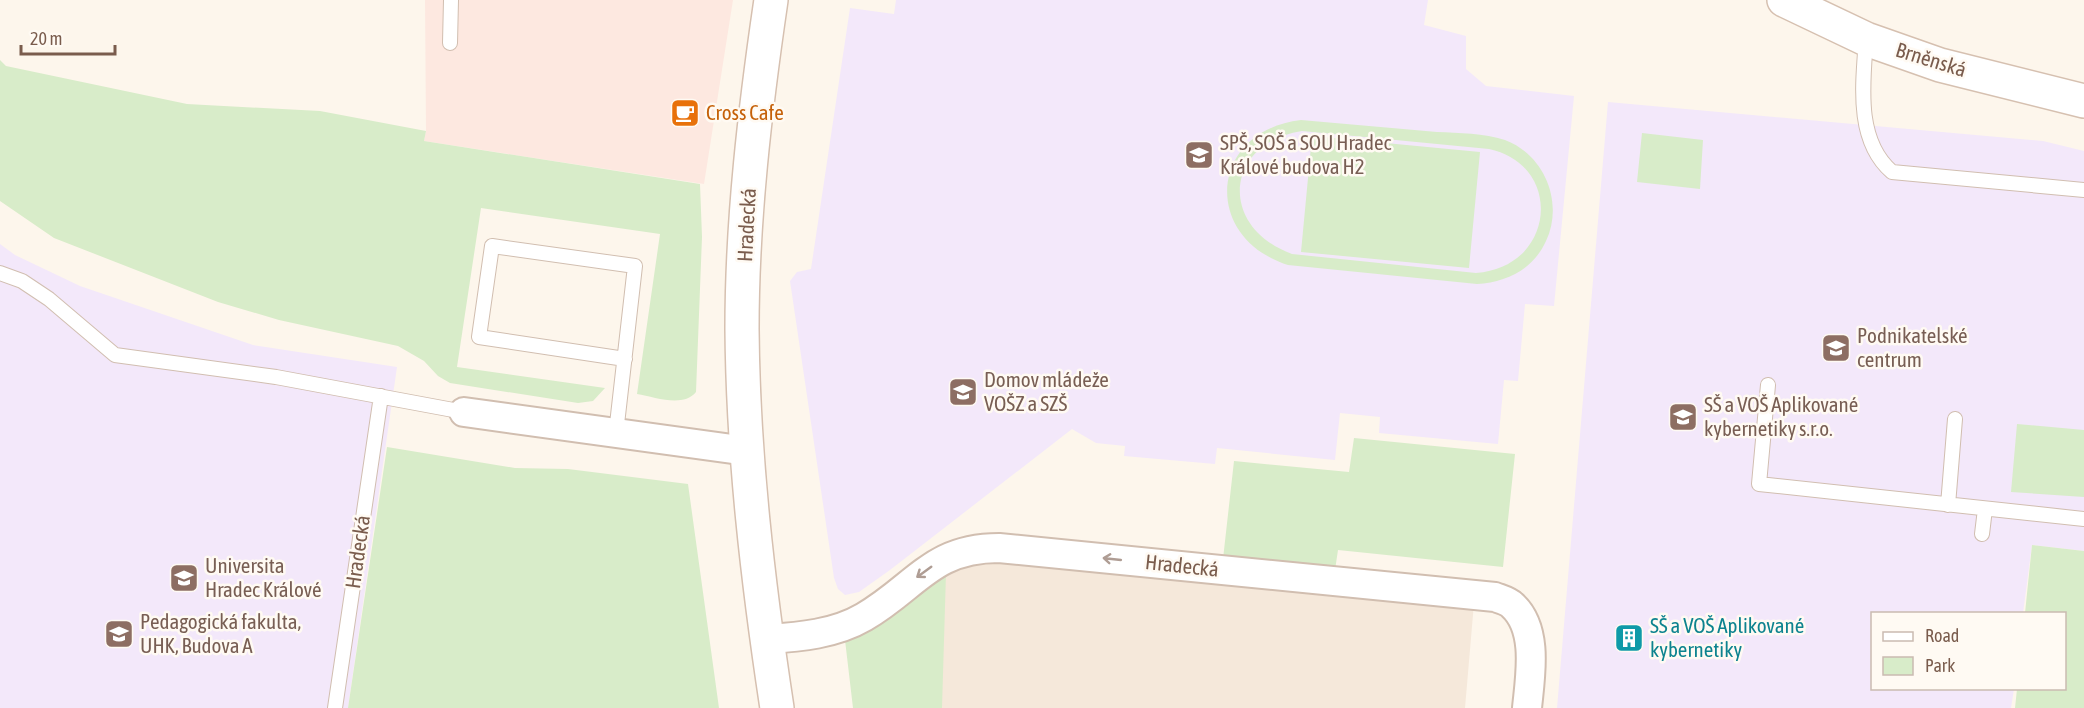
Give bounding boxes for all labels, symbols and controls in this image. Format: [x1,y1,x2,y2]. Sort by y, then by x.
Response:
scale bar [21,18,116,56]
text: 20 m [30,28,62,49]
street label: Brněnská [1893,37,1969,81]
cafe icon: Cross Cafe [669,97,701,129]
place label: Cross Cafe [706,100,784,124]
place label: SPŠ, SOŠ a SOU Hradec Králové budova H2 [1220,130,1391,178]
school or university icon: SPŠ, SOŠ a SOU Hradec Králové budova H2 [1183,139,1215,171]
street label: Hradecká [732,187,760,262]
place label: Podnikatelské centrum [1857,323,1968,371]
school or university icon: Podnikatelské centrum [1820,332,1852,364]
place label: Domov mládeže VOŠZ a SZŠ [984,367,1109,415]
school or university icon: Domov mládeže VOŠZ a SZŠ [947,376,979,408]
place label: SŠ a VOŠ Aplikované kybernetiky s.r.o. [1704,392,1858,440]
school or university icon: SŠ a VOŠ Aplikované kybernetiky s.r.o. [1667,401,1699,433]
street label: Hradecká [340,514,374,590]
street label: Hradecká [1144,549,1220,581]
place label: Universita Hradec Králové [205,553,322,601]
one-way arrow [1103,553,1123,564]
school or university icon: Universita Hradec Králové [168,562,200,594]
one-way arrow [916,566,932,578]
place label: Pedagogická fakulta, UHK, Budova A [140,609,301,657]
legend [1871,612,2066,690]
place label: SŠ a VOŠ Aplikované kybernetiky [1650,613,1804,661]
school or university icon: Pedagogická fakulta, UHK, Budova A [103,618,135,650]
building icon: SŠ a VOŠ Aplikované kybernetiky [1613,622,1645,654]
text: Road [1925,625,1959,646]
text: Park [1925,655,1955,676]

